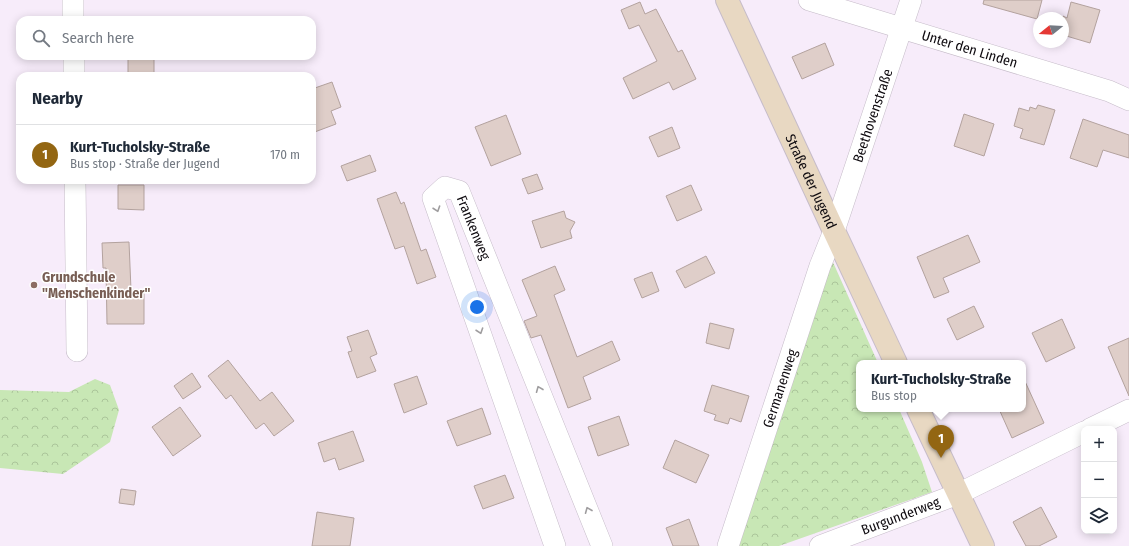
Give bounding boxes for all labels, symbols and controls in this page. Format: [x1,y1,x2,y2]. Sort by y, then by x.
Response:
north arrow [1033,12,1069,48]
search box [16,16,316,60]
street label: Unter den Linden [920,26,1020,71]
icon: search [30,27,52,49]
text: Search here [62,29,134,47]
street label: Beethovenstraße [849,67,896,165]
text: Nearby [32,88,83,109]
street label: Straße der Jugend [782,131,840,232]
text: Kurt-Tucholsky-Straße [70,138,210,156]
text: 1 [42,147,48,162]
text: 170 m [270,147,300,162]
text: Bus stop · Straße der Jugend [70,156,220,171]
street label: Frankenweg [453,193,494,263]
one-way arrow [432,205,441,212]
place label: Grundschule "Menschenkinder" [42,269,151,302]
marker: Grundschule "Menschenkinder" [29,280,39,290]
your location [467,297,487,317]
one-way arrow [475,328,484,335]
street label: Germanenweg [759,346,801,430]
popup [856,360,1026,412]
text: Kurt-Tucholsky-Straße [871,370,1011,388]
one-way arrow [536,386,544,393]
text: Bus stop [871,388,917,403]
pin: 1 [928,425,954,458]
map controls [1081,426,1117,534]
button: + [1081,426,1117,462]
button: − [1081,462,1117,498]
street label: Burgunderweg [859,493,943,538]
button: layers [1081,498,1117,534]
one-way arrow [584,506,592,513]

